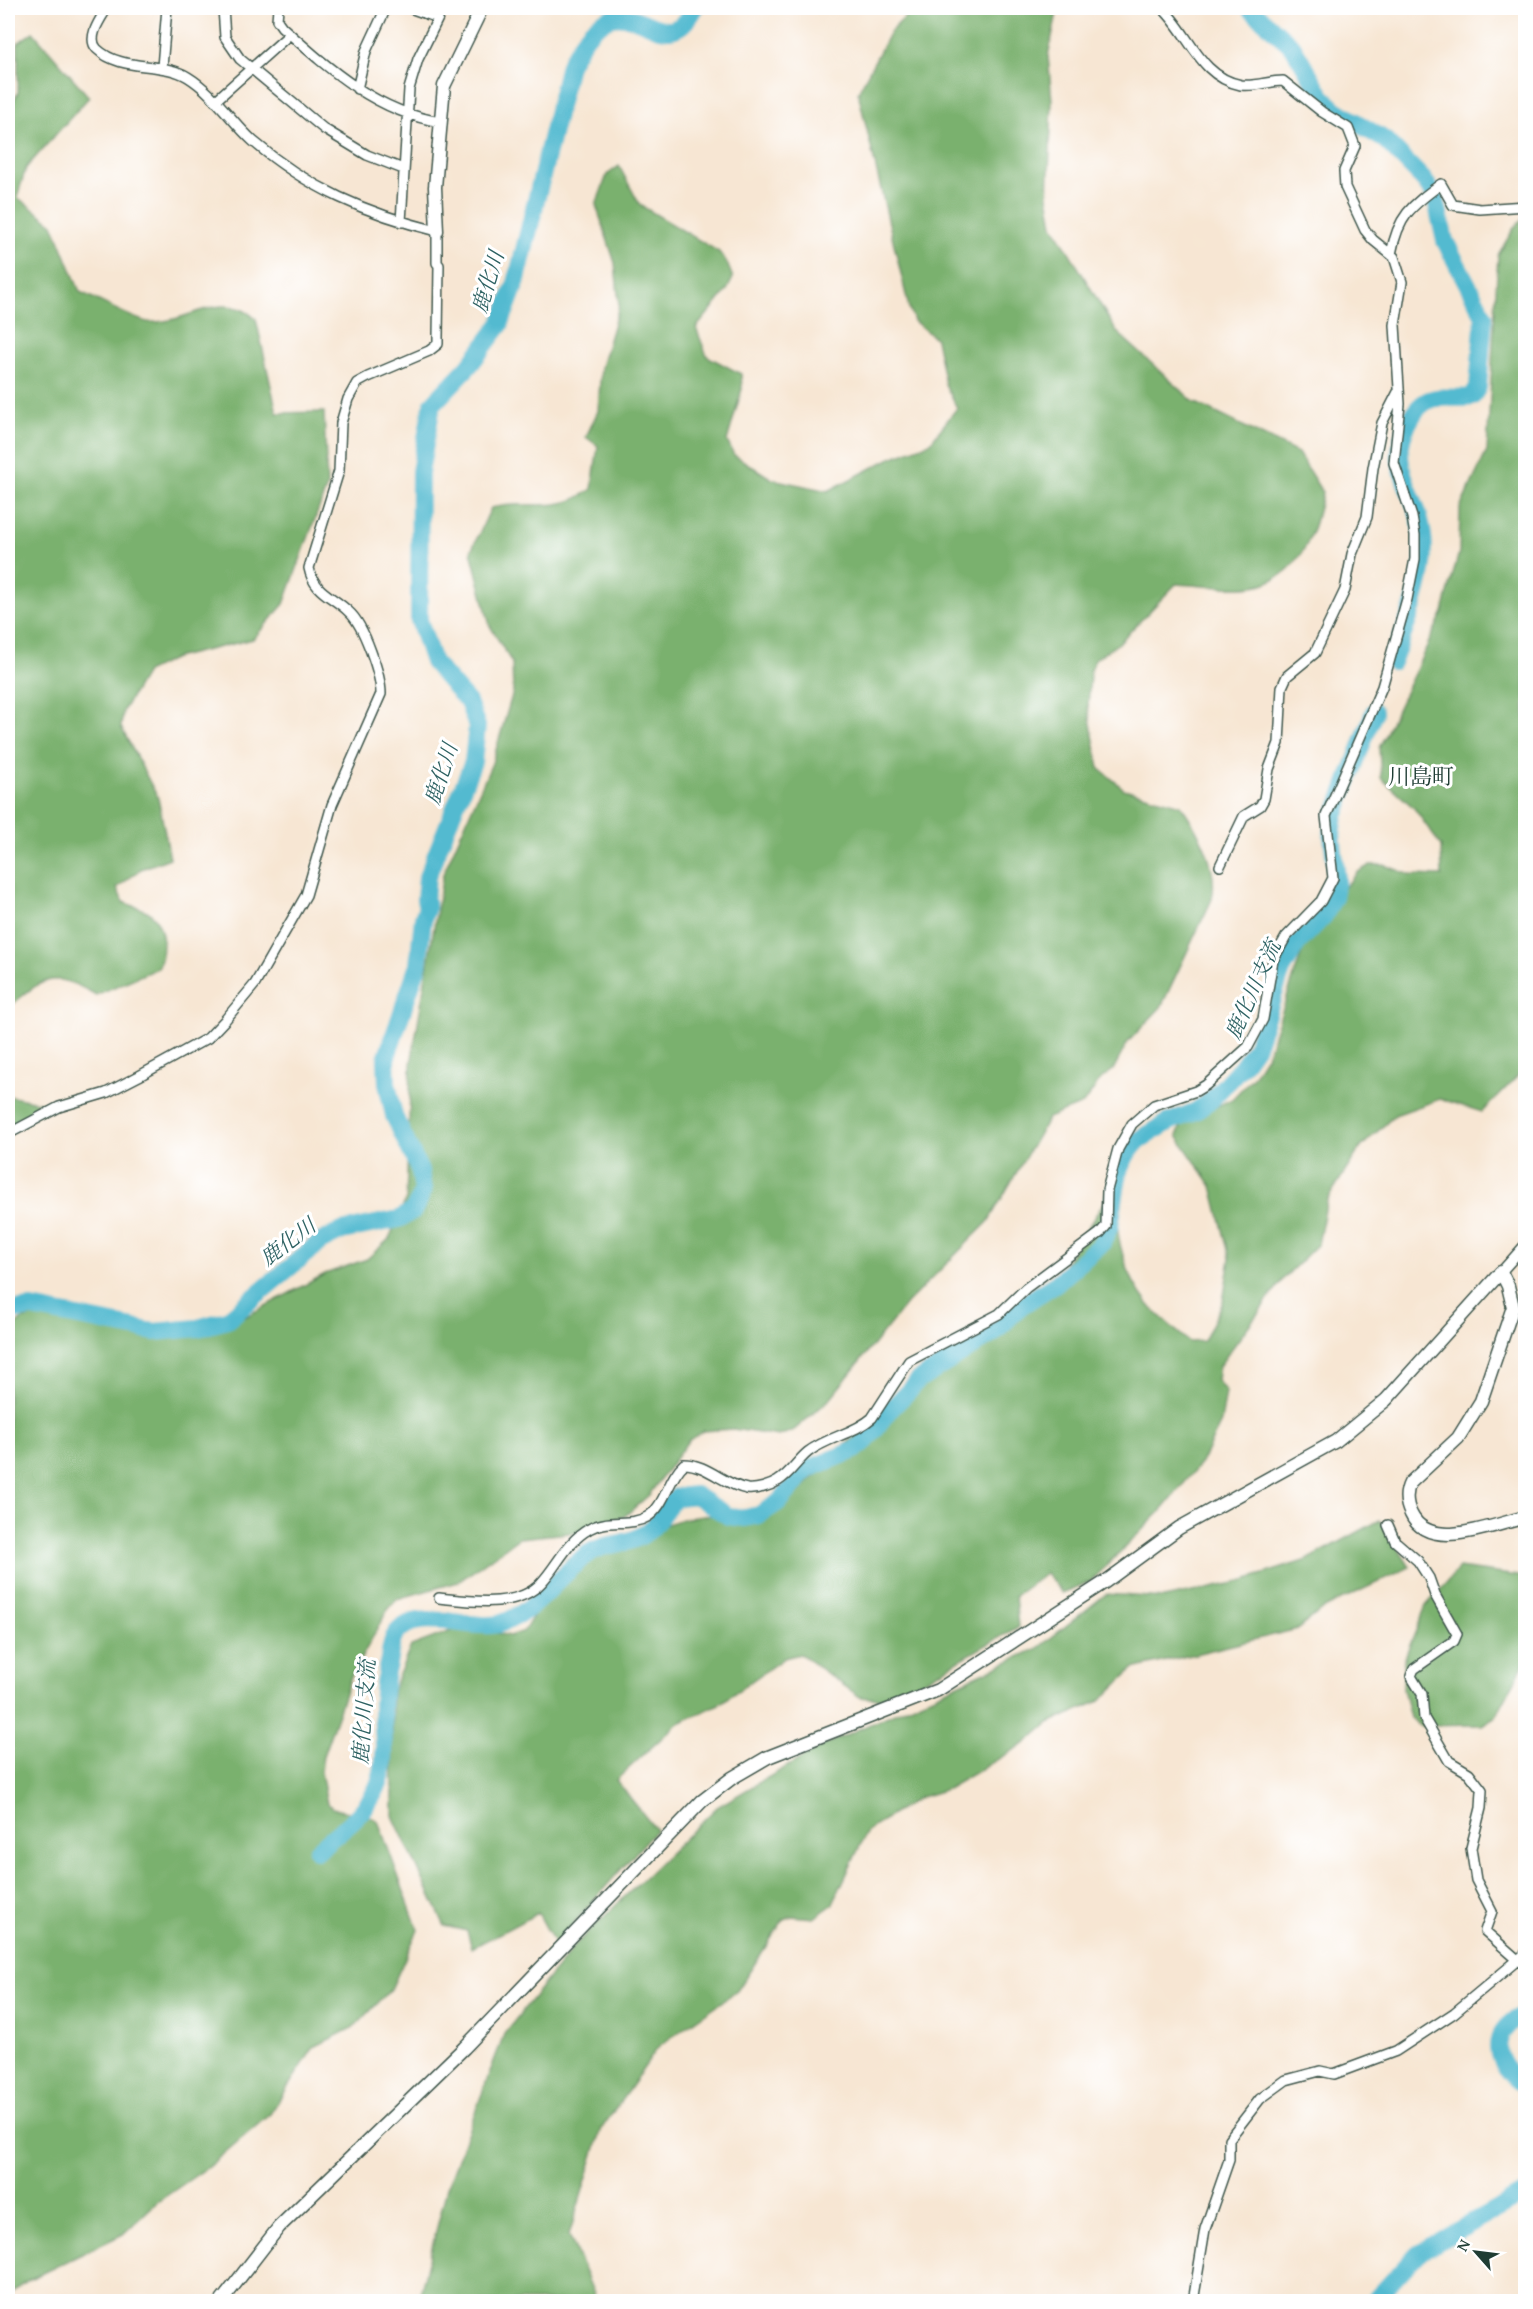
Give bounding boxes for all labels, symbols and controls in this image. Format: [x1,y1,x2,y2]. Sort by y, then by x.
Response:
water label: 鹿化川 [463,245,512,317]
water label: 鹿化川 [416,737,466,809]
district label: 川島町 [1388,760,1454,792]
water label: 鹿化川支流 [1217,933,1289,1044]
water label: 鹿化川 [253,1209,324,1273]
water label: 鹿化川支流 [344,1656,383,1765]
north arrow [1446,2222,1506,2282]
text: N [1450,2234,1476,2255]

